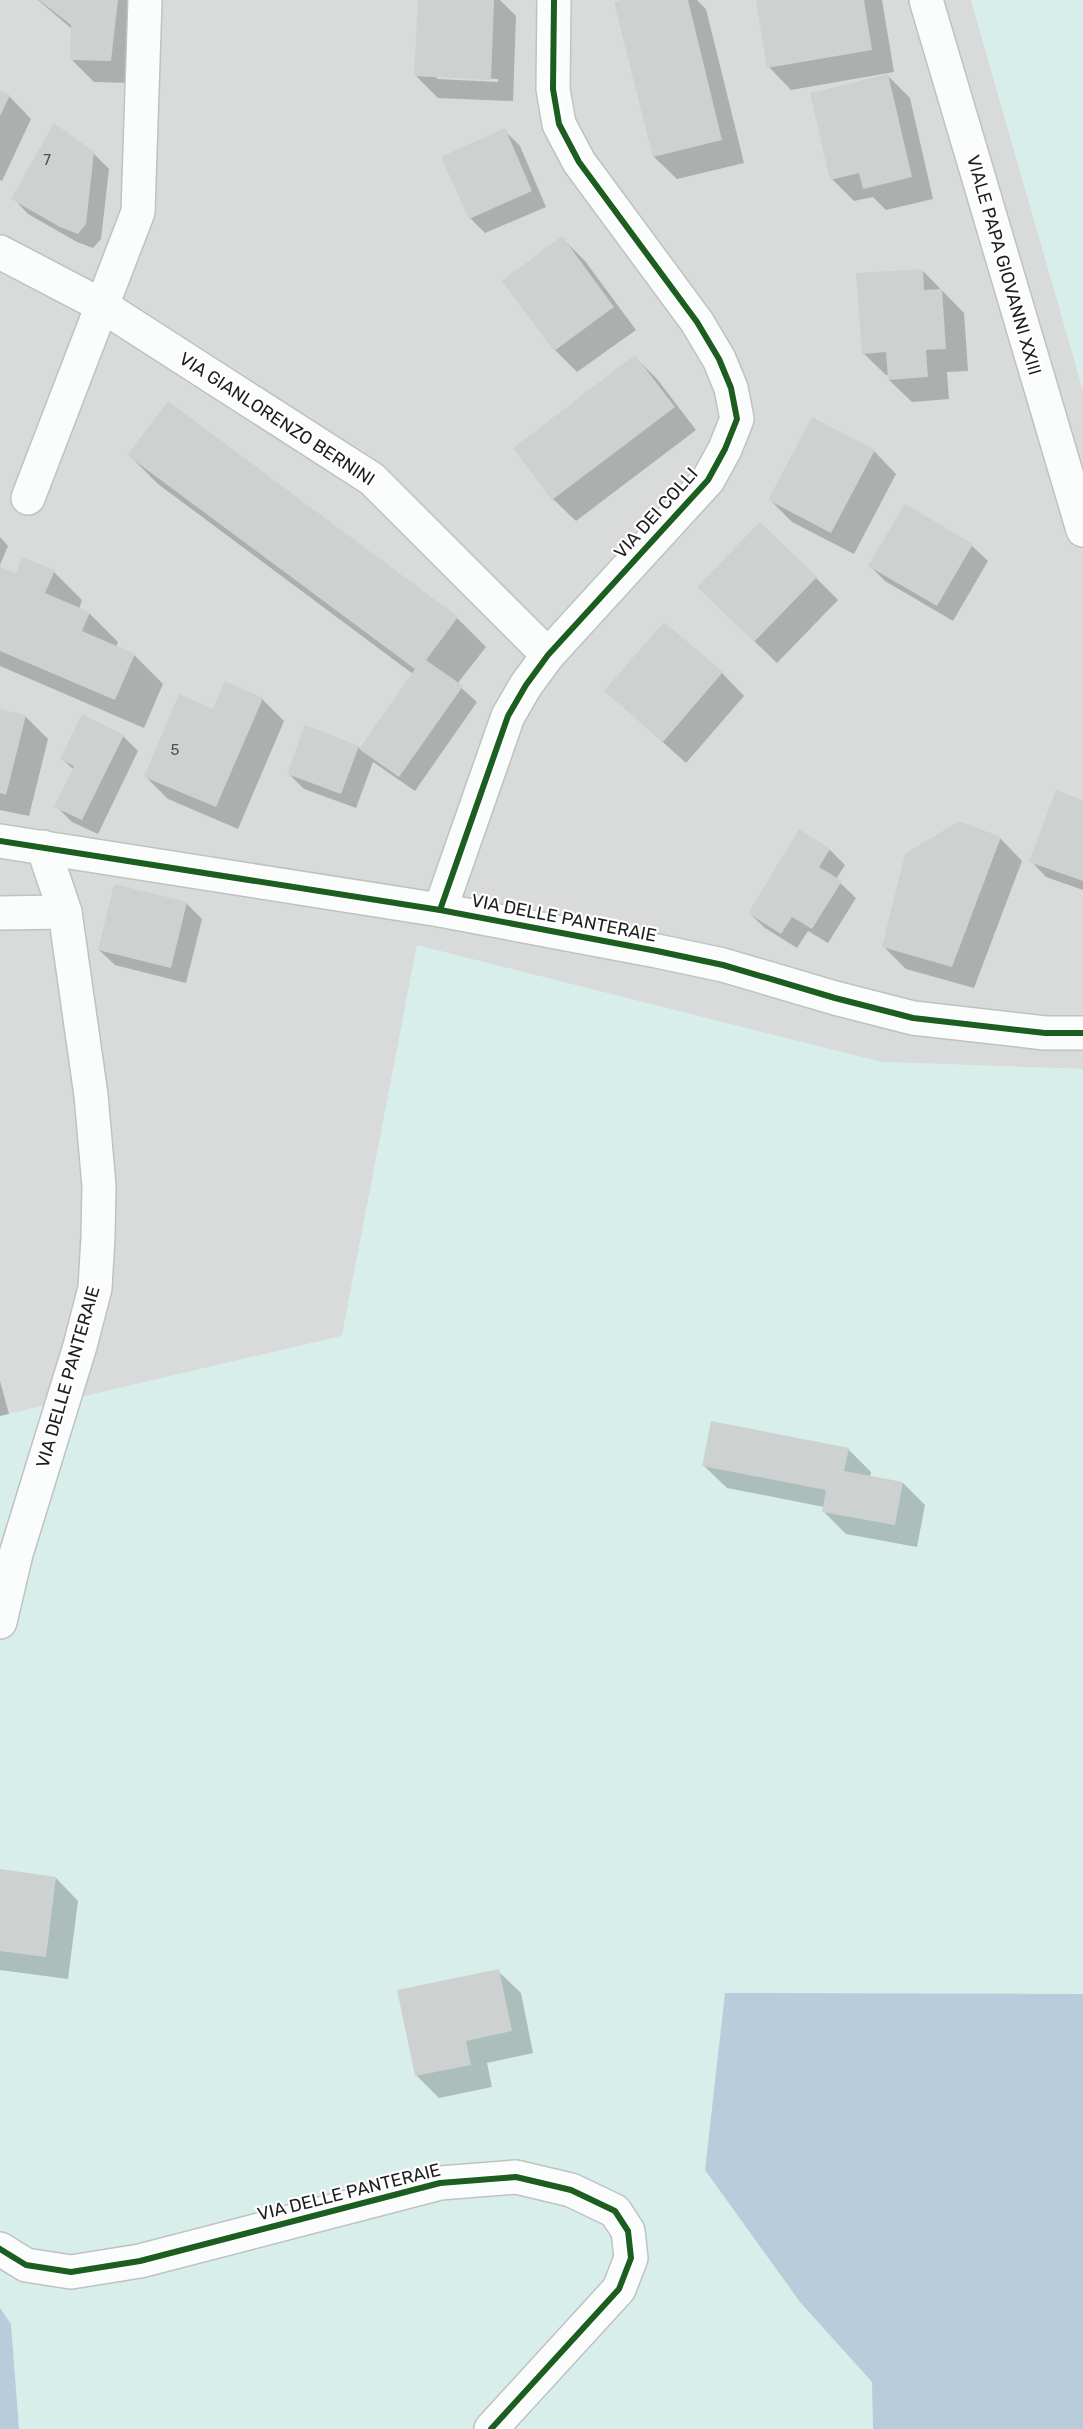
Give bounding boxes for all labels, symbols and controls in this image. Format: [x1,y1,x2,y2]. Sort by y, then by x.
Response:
house number: 7 [43,151,51,169]
street label: VIALE PAPA GIOVANNI XXIII [962,152,1046,378]
street label: VIA GIANLORENZO BERNINI [175,348,379,490]
street label: VIA DEI COLLI [609,463,703,563]
house number: 5 [171,741,180,759]
street label: VIA DELLE PANTERAIE [470,889,658,947]
street label: VIA DELLE PANTERAIE [32,1284,104,1470]
street label: VIA DELLE PANTERAIE [255,2159,443,2225]

